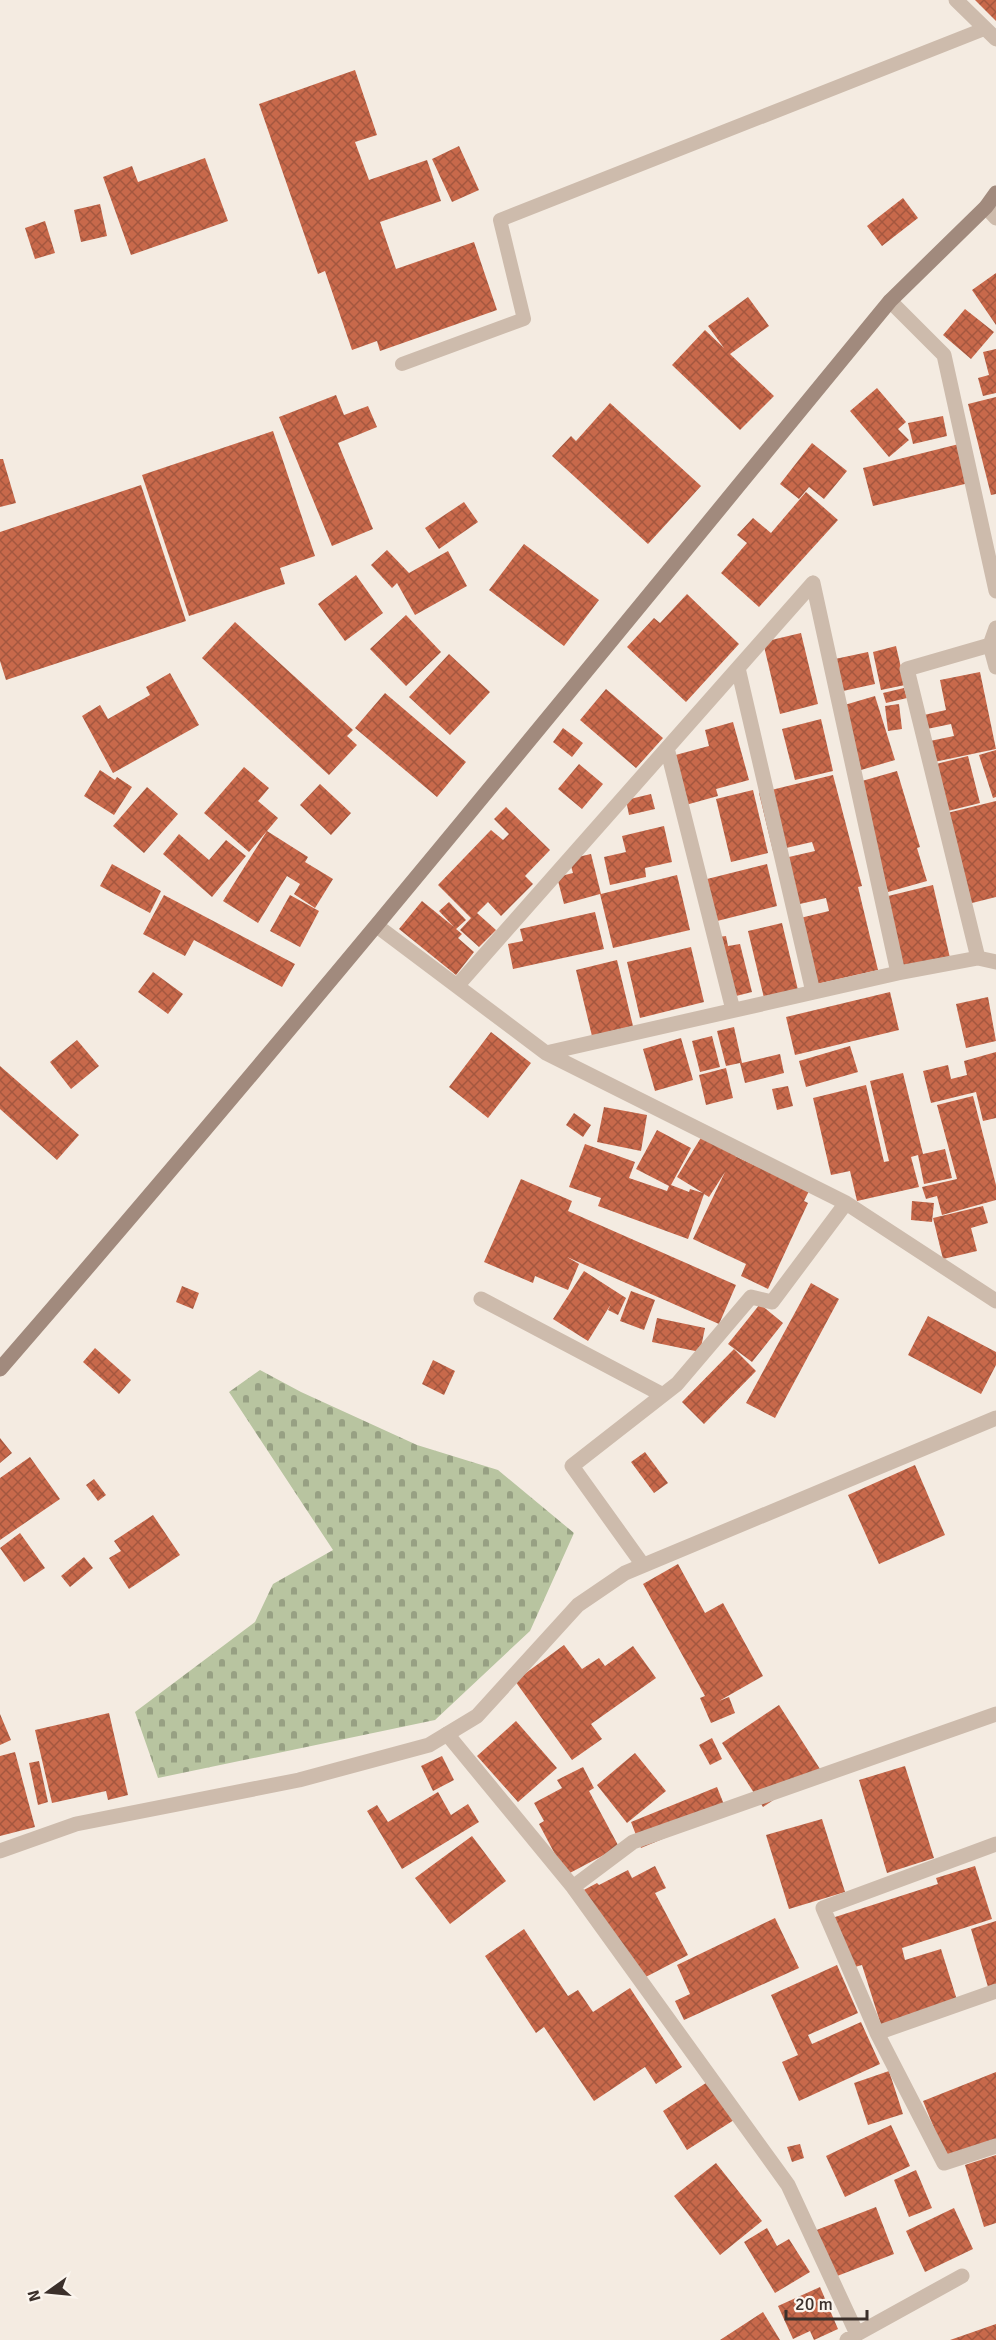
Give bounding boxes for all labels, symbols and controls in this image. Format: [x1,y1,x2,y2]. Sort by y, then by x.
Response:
north arrow [18,2262,78,2322]
scale bar [786,2283,867,2321]
text: N [23,2288,46,2304]
text: 20 m [795,2293,833,2315]

